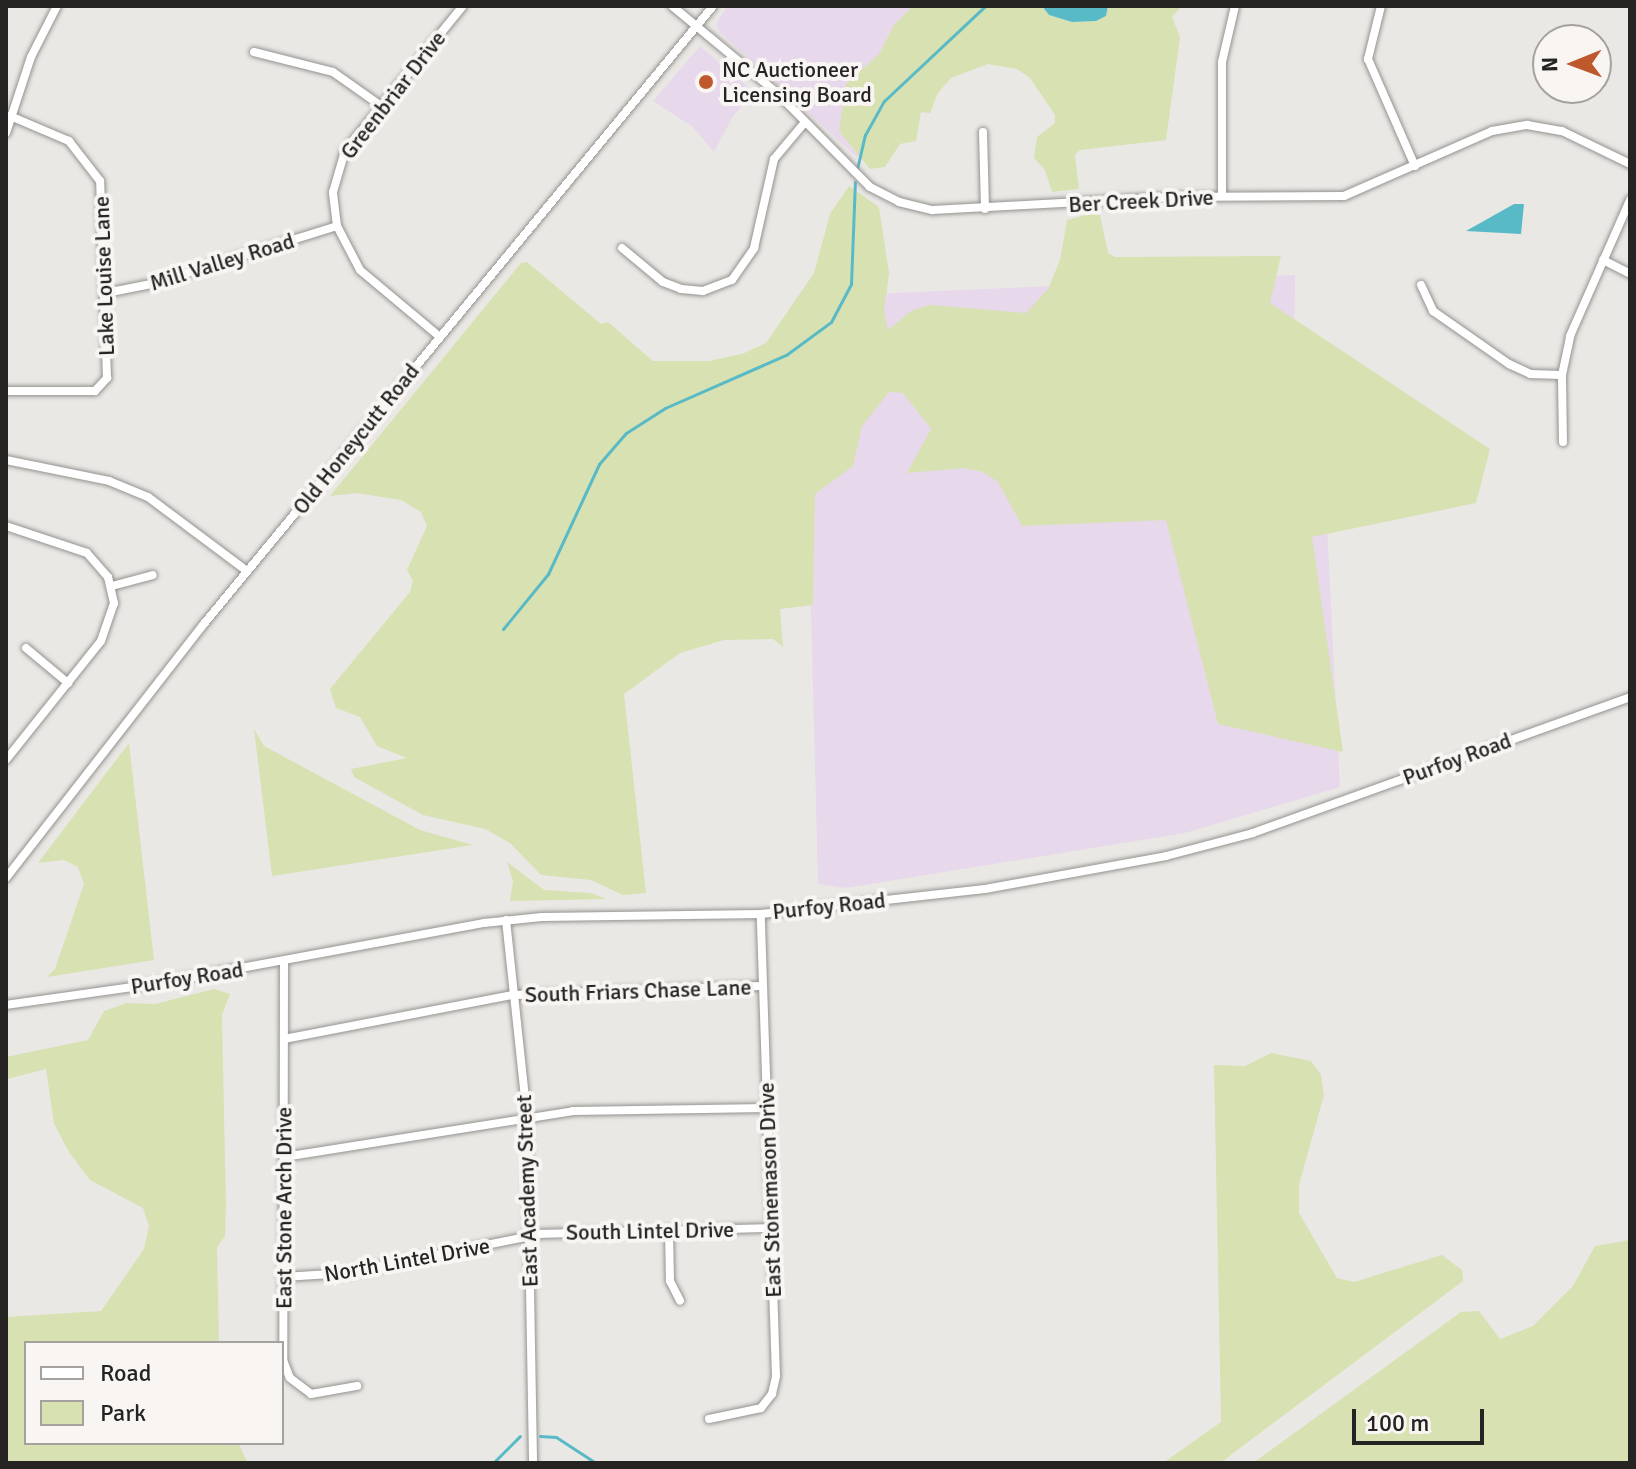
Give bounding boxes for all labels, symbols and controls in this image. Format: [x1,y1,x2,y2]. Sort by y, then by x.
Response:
north arrow [1532,24,1612,104]
street label: Greenbriar Drive [335,26,451,164]
place label: NC Auctioneer Licensing Board [722,56,872,108]
text: N [1536,57,1563,72]
marker: NC Auctioneer Licensing Board [697,73,715,91]
street label: Ber Creek Drive [1068,184,1214,218]
street label: Lake Louise Lane [88,196,120,356]
street label: Mill Valley Road [147,228,297,296]
street label: Old Honeycutt Road [287,358,425,520]
street label: Purfoy Road [1399,727,1515,791]
street label: Purfoy Road [771,887,887,925]
street label: Purfoy Road [129,956,245,1000]
street label: South Friars Chase Lane [524,974,752,1008]
street label: East Stonemason Drive [753,1082,787,1298]
street label: East Academy Street [510,1094,544,1288]
street label: East Stone Arch Drive [271,1107,297,1309]
street label: South Lintel Drive [566,1216,734,1246]
street label: North Lintel Drive [322,1232,492,1288]
legend [24,1341,284,1445]
text: Road [100,1358,151,1388]
scale bar [1356,1393,1488,1443]
text: Park [100,1398,146,1428]
text: 100 m [1366,1408,1429,1438]

